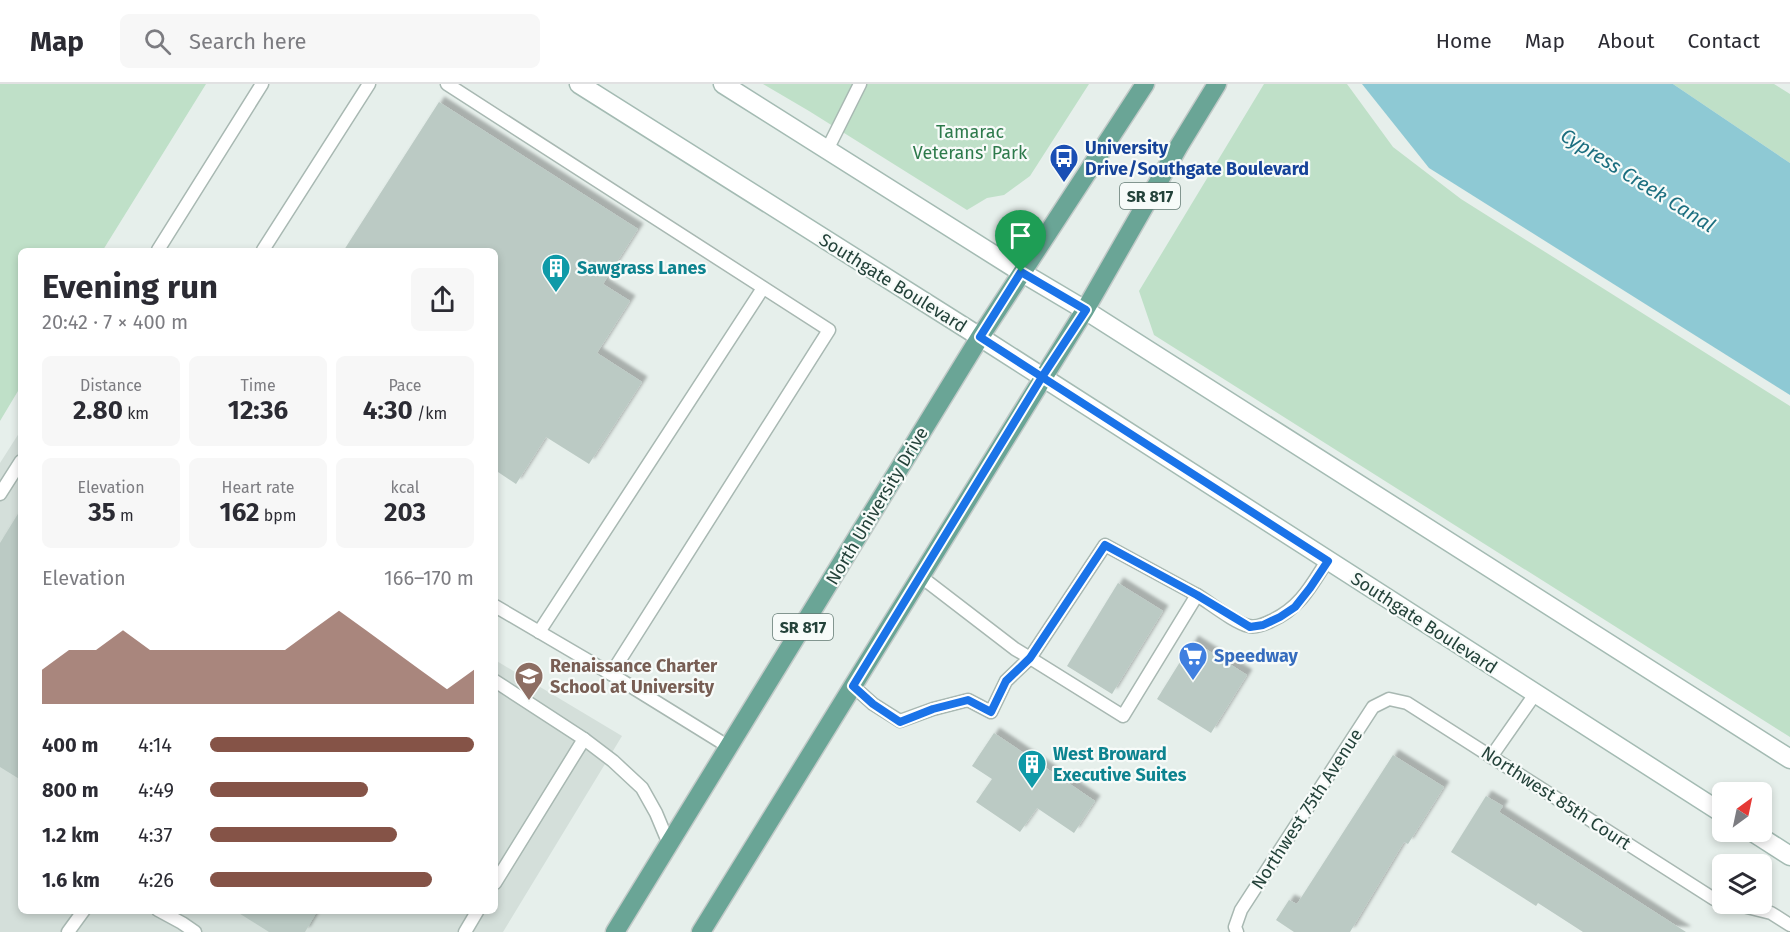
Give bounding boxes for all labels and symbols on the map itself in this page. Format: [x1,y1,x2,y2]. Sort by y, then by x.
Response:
park label: Tamarac Veterans' Park [913,121,1028,164]
water label: Cypress Creek Canal [1556,123,1720,237]
place label: University Drive/Southgate Boulevard [1085,137,1309,180]
bus stop icon: University Drive/Southgate Boulevard [1048,142,1080,184]
road number: SR 817 [1120,183,1180,209]
pin [995,210,1046,272]
street label: Southgate Boulevard [815,229,971,337]
building icon: Sawgrass Lanes [540,252,572,294]
place label: Sawgrass Lanes [577,257,707,279]
street label: North University Drive [821,423,933,589]
street label: Southgate Boulevard [1347,568,1501,678]
road number: SR 817 [773,614,833,640]
supermarket icon: Speedway [1177,640,1209,682]
place label: Speedway [1214,645,1299,667]
place label: Renaissance Charter School at University [550,655,718,698]
school or university icon: Renaissance Charter School at University [513,660,545,702]
street label: Northwest 75th Avenue [1247,724,1367,894]
street label: Northwest 85th Court [1477,741,1635,855]
place label: West Broward Executive Suites [1053,743,1187,786]
building icon: West Broward Executive Suites [1016,748,1048,790]
north arrow [1712,782,1772,842]

